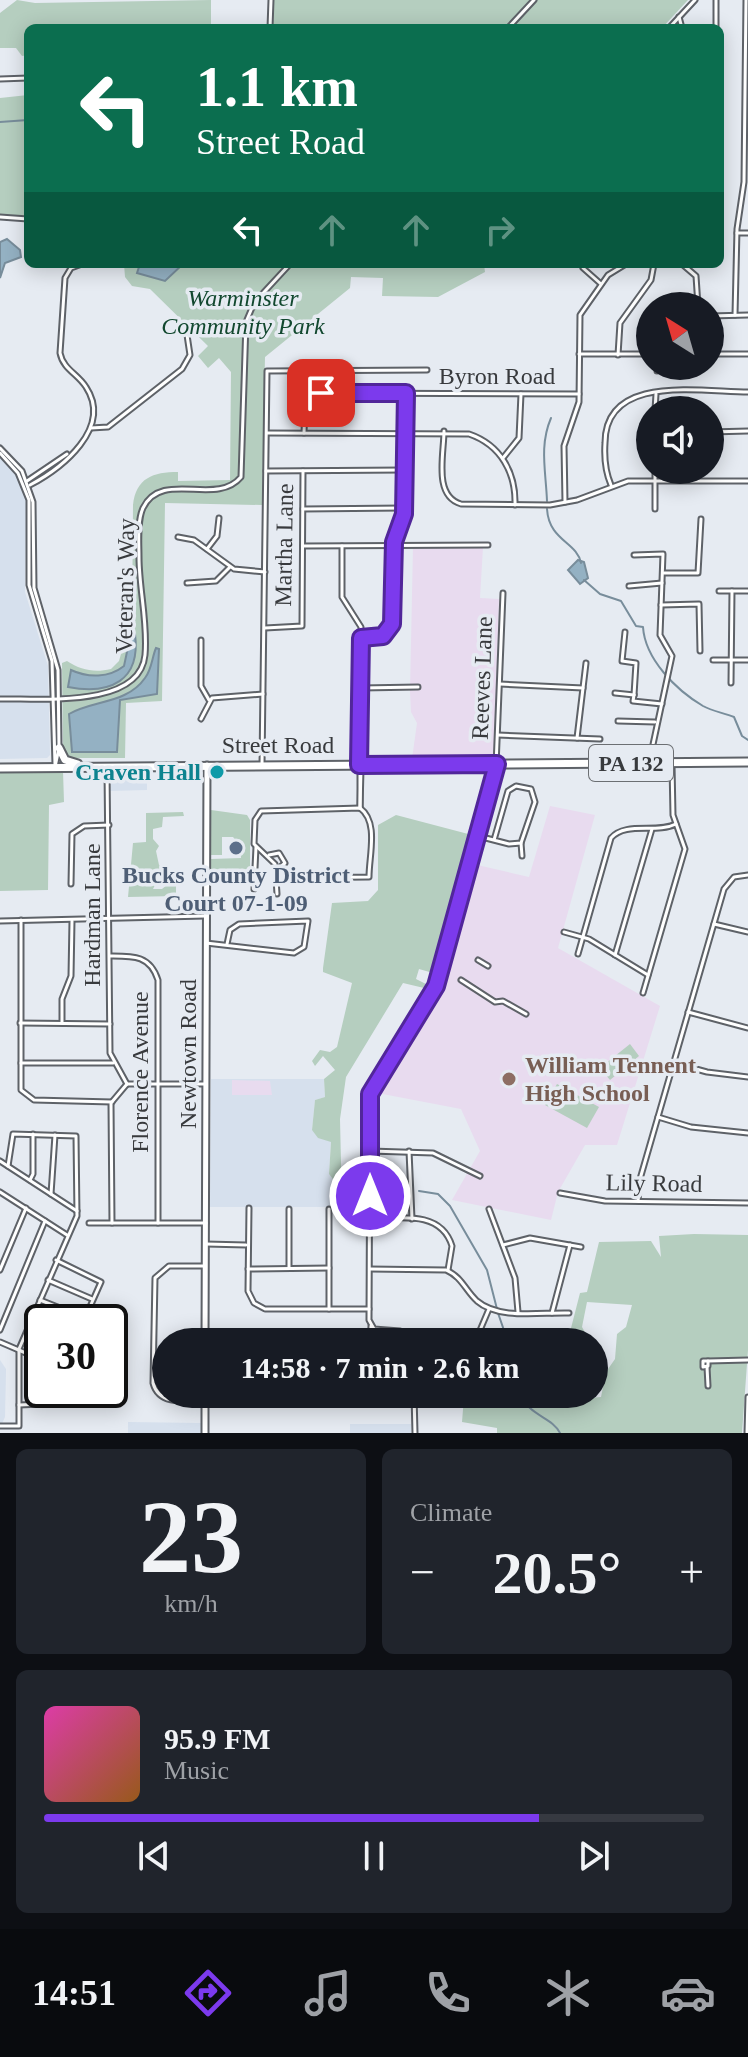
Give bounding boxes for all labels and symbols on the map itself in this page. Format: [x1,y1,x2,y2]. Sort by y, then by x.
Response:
park label: Warminster Community Park [161,285,325,339]
north arrow [636,292,724,380]
pin [287,359,355,427]
street label: Byron Road [439,363,555,389]
street label: Martha Lane [270,483,298,607]
street label: Veteran's Way [111,518,139,654]
street label: Reeves Lane [467,616,497,740]
street label: Street Road [222,732,334,758]
road number: PA 132 [589,745,673,781]
place label: Craven Hall [75,759,201,785]
marker: Craven Hall [208,763,226,781]
marker: Bucks County District Court 07-1-09 [227,839,245,857]
street label: Hardman Lane [79,843,105,987]
place label: Bucks County District Court 07-1-09 [122,862,350,916]
street label: Newtown Road [175,979,201,1129]
street label: Florence Avenue [127,991,153,1153]
place label: William Tennent High School [525,1052,696,1106]
marker: William Tennent High School [500,1070,518,1088]
position arrow [328,1154,412,1238]
street label: Lily Road [605,1169,703,1197]
speed limit sign: 30 [24,1304,128,1408]

